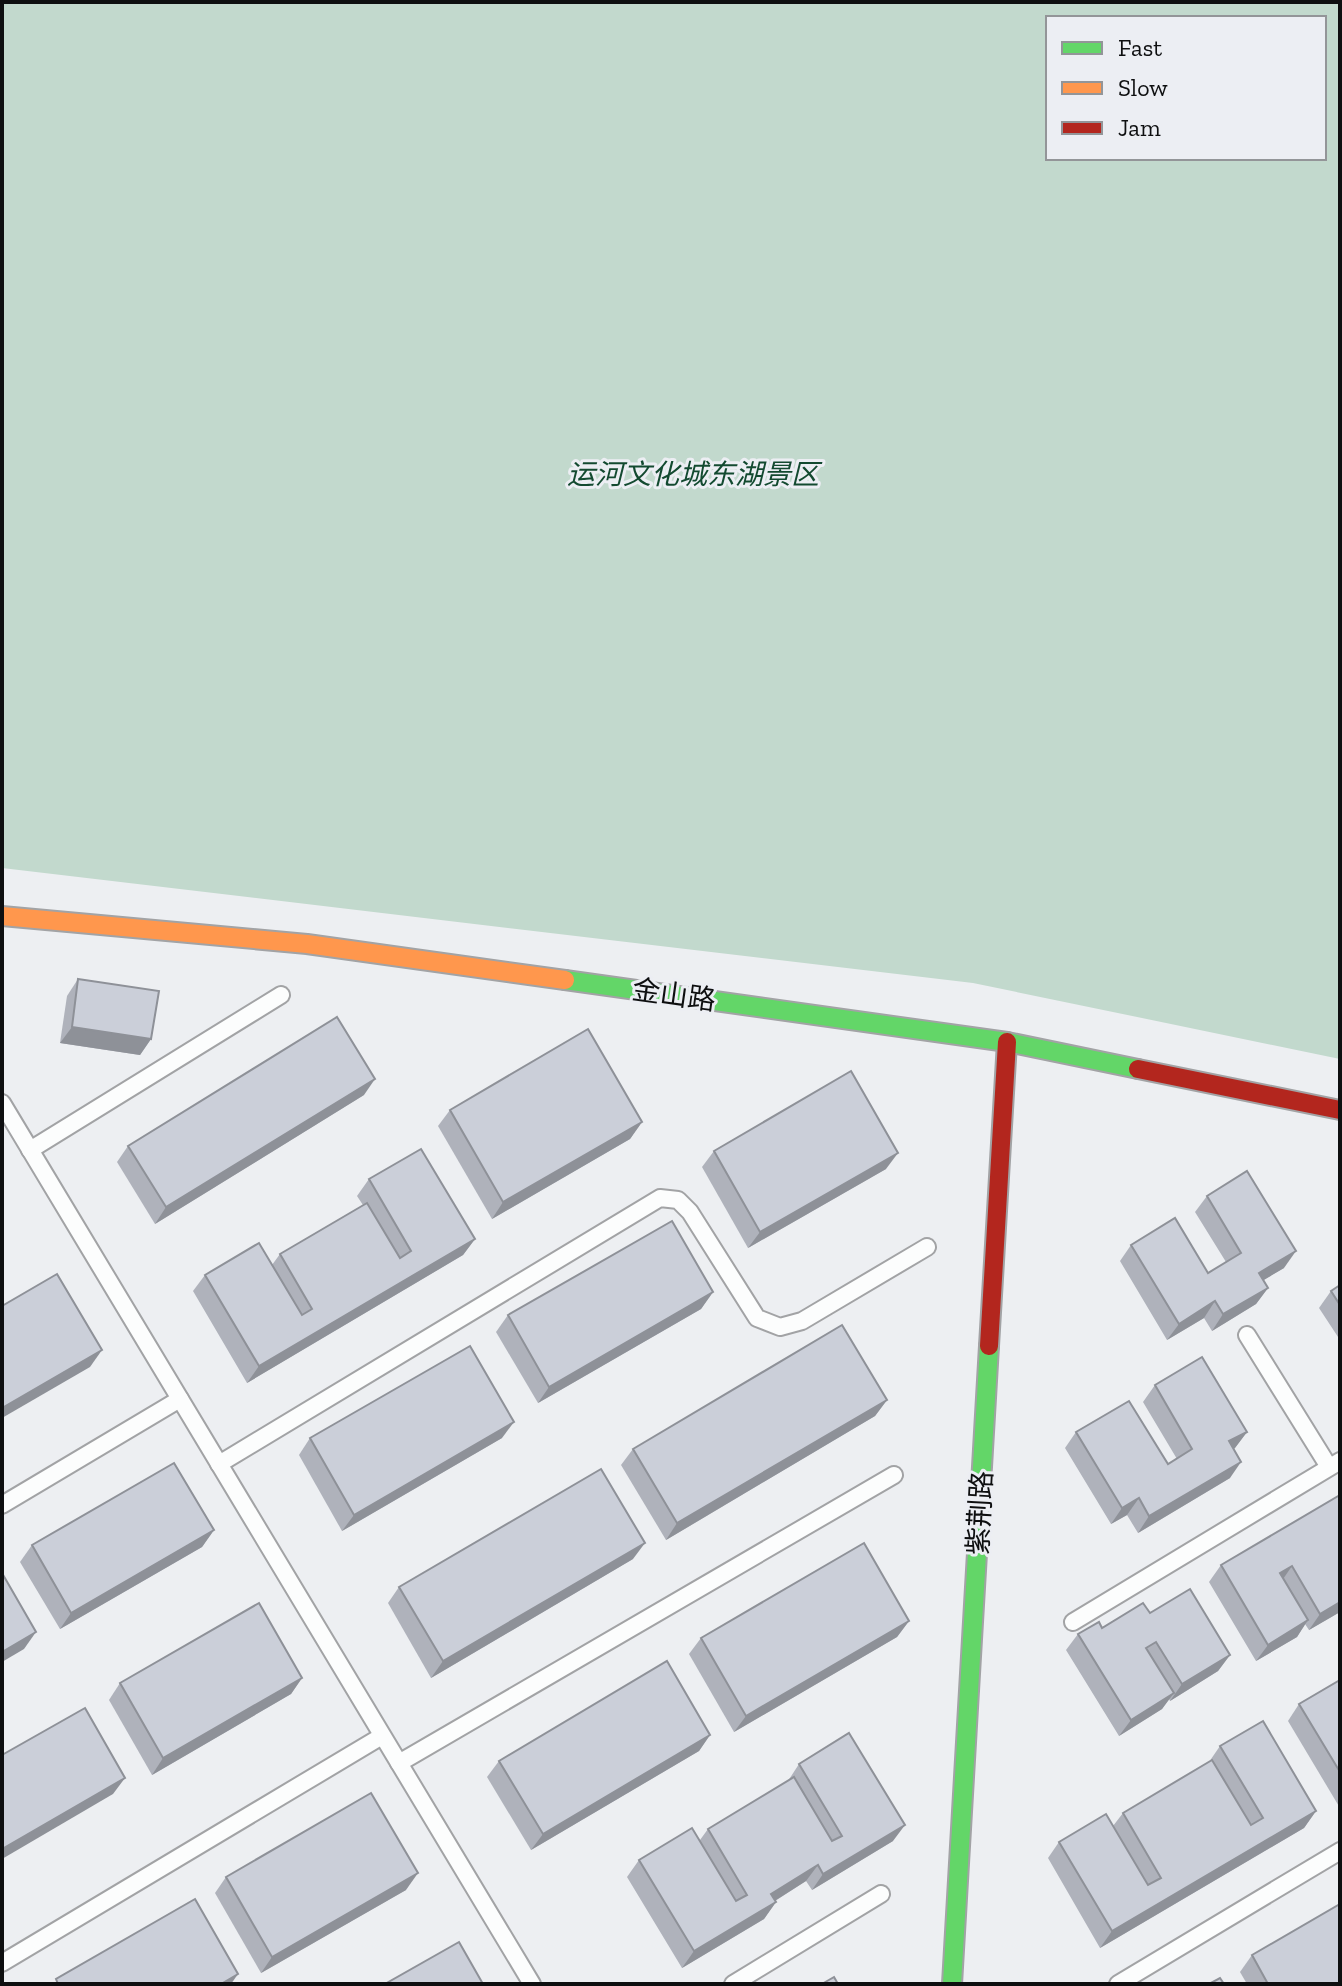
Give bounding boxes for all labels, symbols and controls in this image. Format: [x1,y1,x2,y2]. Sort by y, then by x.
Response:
legend [1046,16,1326,160]
text: Fast [1118,33,1162,62]
text: Slow [1118,73,1168,102]
text: Jam [1118,113,1161,142]
park label: 运河文化城东湖景区 [567,458,823,491]
street label: 金山路 [630,973,718,1017]
street label: 紫荆路 [961,1470,999,1556]

